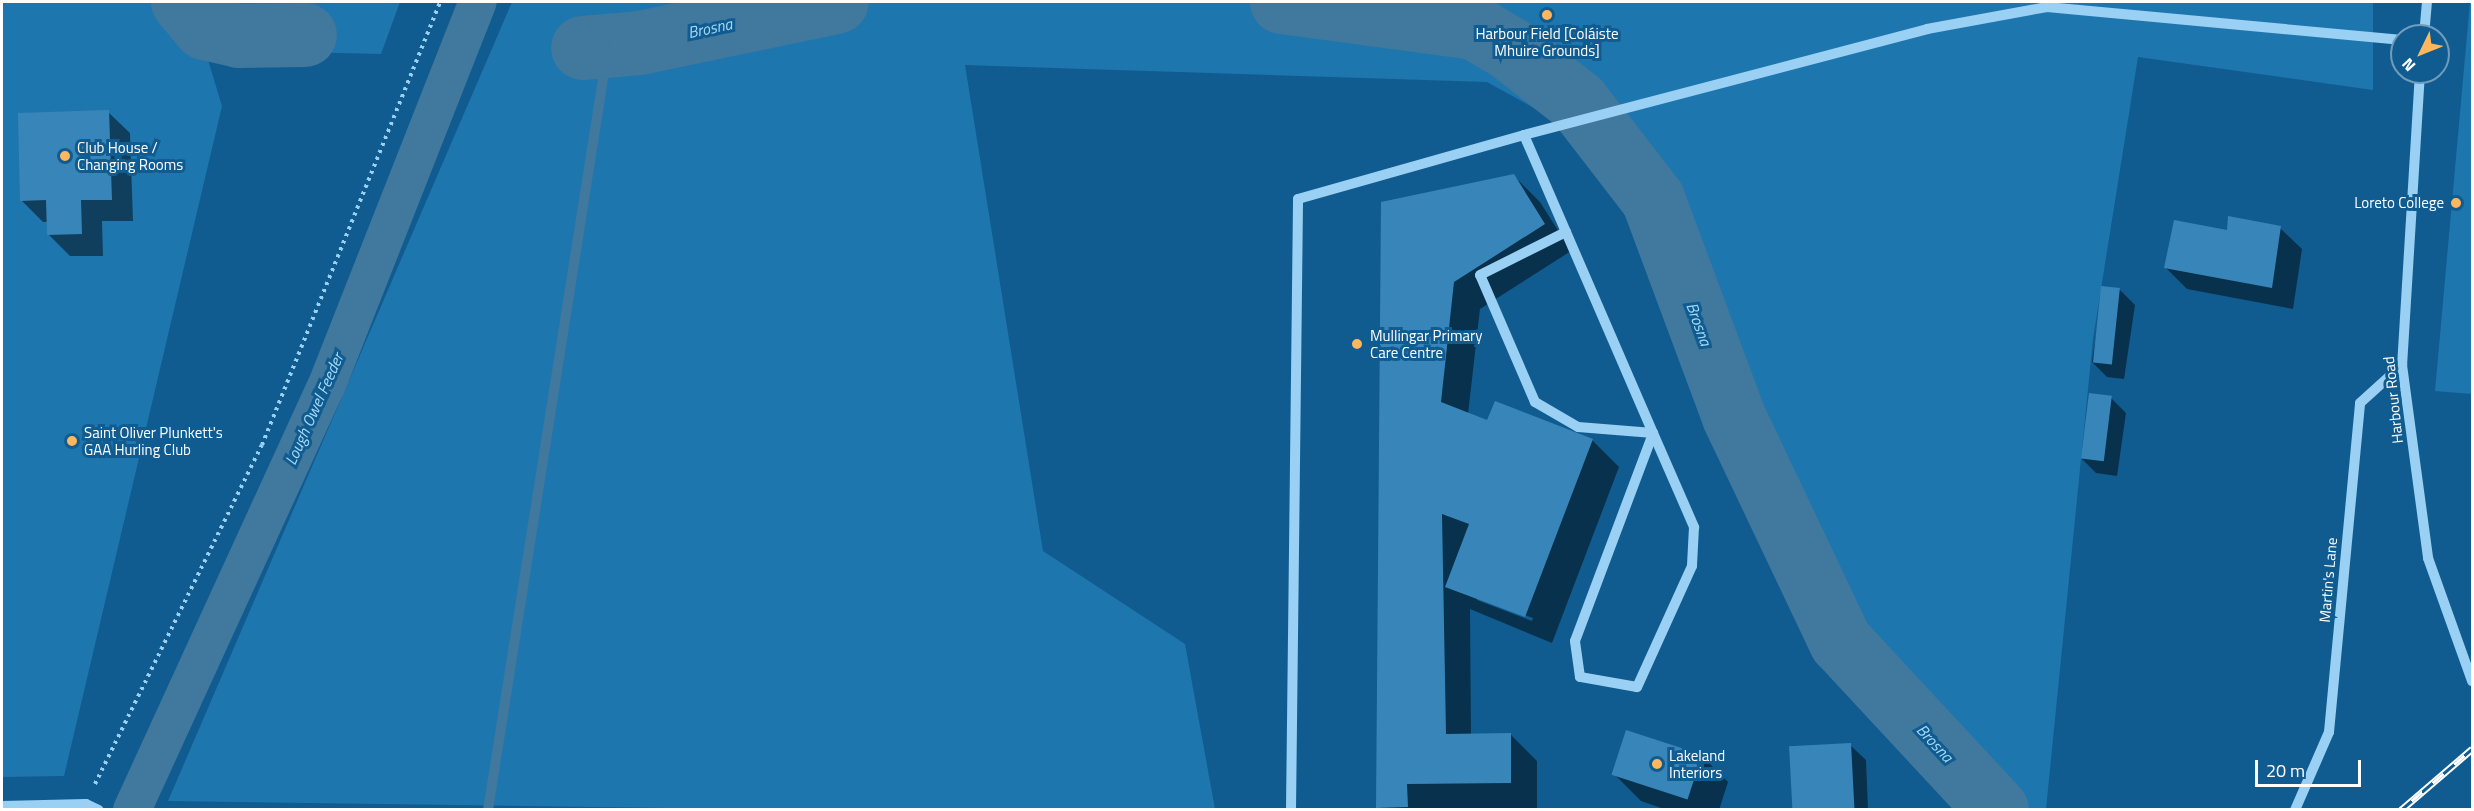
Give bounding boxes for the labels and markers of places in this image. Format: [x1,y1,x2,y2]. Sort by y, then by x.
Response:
marker: Harbour Field [Coláiste Mhuire Grounds] [1540,8,1554,22]
place label: Harbour Field [Coláiste Mhuire Grounds] [1475,24,1619,59]
place label: Club House / Changing Rooms [77,138,183,173]
marker: Club House / Changing Rooms [58,149,72,163]
place label: Loreto College [2354,194,2444,212]
marker: Loreto College [2449,196,2463,210]
place label: Mullingar Primary Care Centre [1370,326,1482,361]
marker: Mullingar Primary Care Centre [1348,335,1366,353]
place label: Saint Oliver Plunkett's GAA Hurling Club [84,423,223,458]
marker: Saint Oliver Plunkett's GAA Hurling Club [65,434,79,448]
place label: Lakeland Interiors [1669,746,1725,781]
marker: Lakeland Interiors [1650,757,1664,771]

